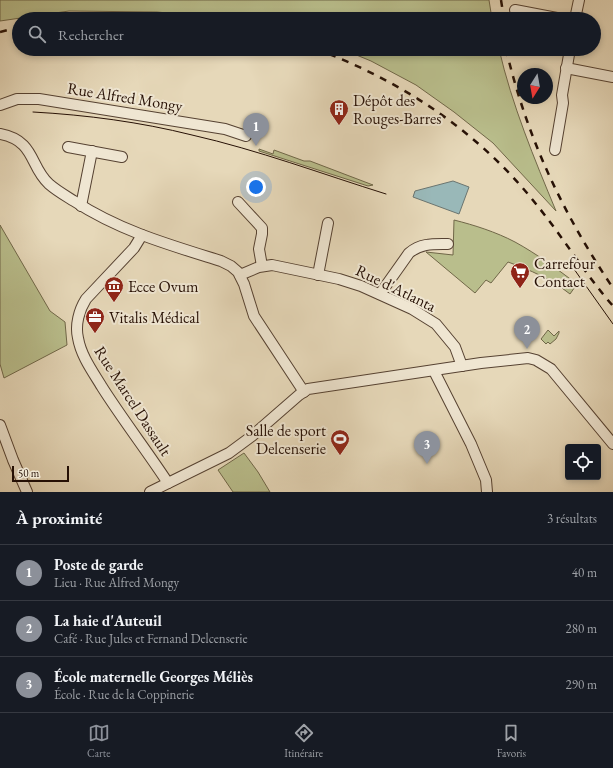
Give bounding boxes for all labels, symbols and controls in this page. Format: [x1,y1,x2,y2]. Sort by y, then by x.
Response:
search box [12,12,601,56]
icon: search [26,23,48,45]
text: Rechercher [58,25,124,44]
north arrow [517,68,553,104]
street label: Rue Alfred Mongy [66,78,185,117]
place label: Dépôt des Rouges-Barres [353,90,441,129]
building icon: Dépôt des Rouges-Barres [328,98,350,126]
pin: 1 [243,113,269,146]
your location [246,177,266,197]
place label: Carrefour Contact [534,253,596,292]
street label: Rue d'Atlanta [352,260,440,317]
supermarket icon: Carrefour Contact [509,261,531,289]
museum icon: Ecce Ovum [103,275,125,303]
place label: Ecce Ovum [128,276,199,297]
office icon: Vitalis Médical [84,306,106,334]
place label: Vitalis Médical [109,307,200,328]
pin: 2 [514,316,540,349]
street label: Rue Marcel Dassault [90,342,176,460]
place label: Salle de sport Delcenserie [246,420,326,459]
sports icon: Salle de sport Delcenserie [329,428,351,456]
pin: 3 [414,431,440,464]
map controls [565,444,601,480]
button: locate [565,444,601,480]
scale bar [12,464,69,483]
text: 50 m [18,466,39,480]
text: À proximité [16,507,102,529]
text: 3 résultats [547,510,597,527]
text: Poste de garde [54,555,143,574]
text: 1 [26,564,32,581]
text: 40 m [572,564,597,581]
text: Lieu · Rue Alfred Mongy [54,574,179,591]
text: La haie d'Auteuil [54,611,162,630]
text: 2 [26,620,32,637]
text: 280 m [566,620,597,637]
text: Café · Rue Jules et Fernand Delcenserie [54,630,248,647]
text: École maternelle Georges Méliès [54,667,253,686]
text: 3 [26,676,32,693]
text: 290 m [566,676,597,693]
text: École · Rue de la Coppinerie [54,686,194,703]
tab: Carte [87,722,111,760]
tab: Itinéraire [284,722,323,760]
tab: Favoris [497,722,526,760]

